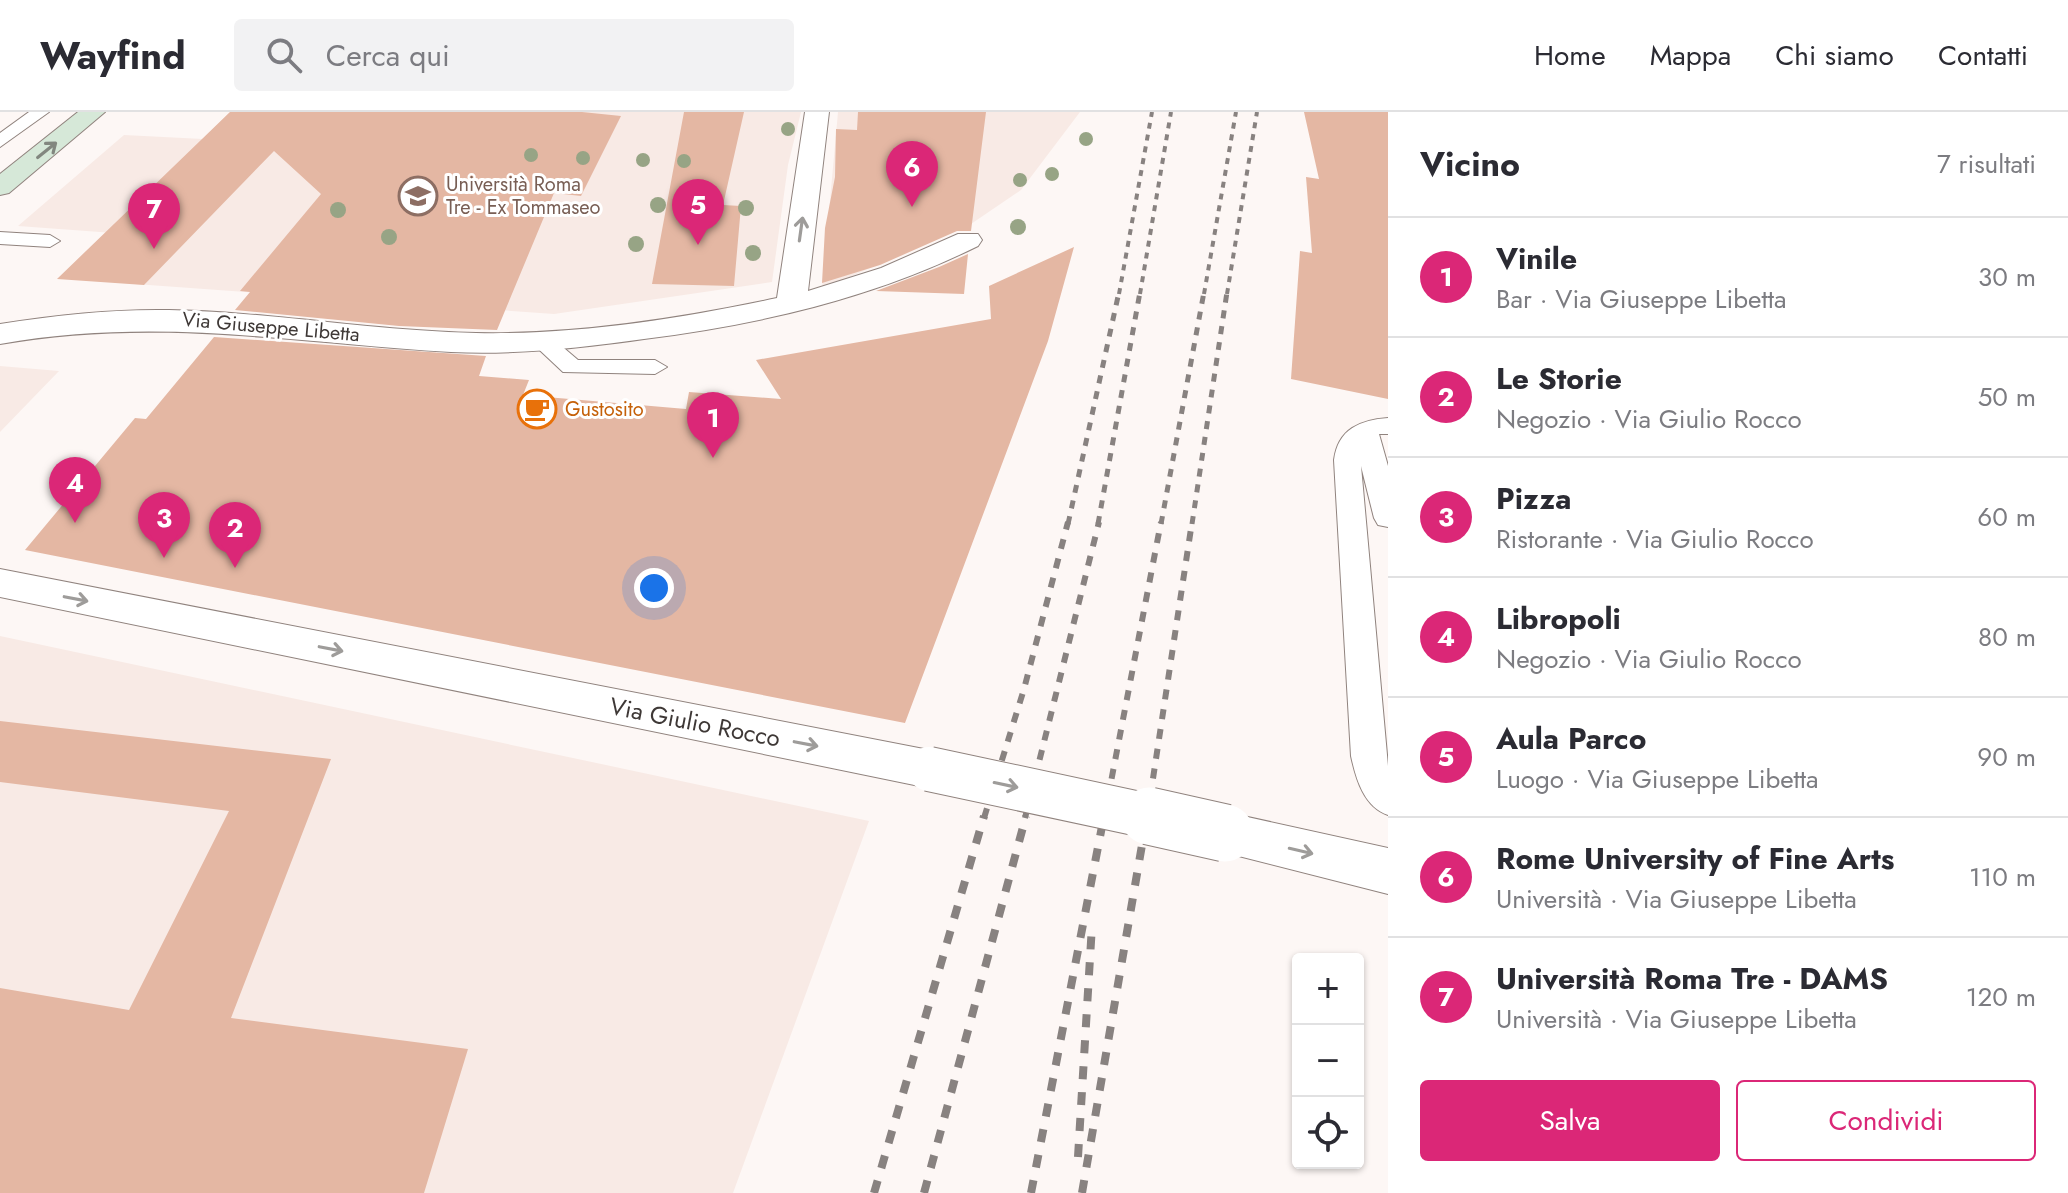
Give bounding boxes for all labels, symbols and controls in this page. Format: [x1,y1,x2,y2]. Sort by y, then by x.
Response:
search box [234,19,794,91]
text: Wayfind [40,28,186,83]
icon: search [262,33,306,77]
text: Cerca qui [326,34,450,77]
text: Home [1534,35,1606,76]
text: Mappa [1650,35,1731,76]
text: Chi siamo [1775,35,1894,76]
text: Contatti [1938,35,2028,76]
text: Vicino [1420,140,1520,189]
one-way arrow [36,141,57,159]
pin: 6 [886,141,938,207]
text: 7 risultati [1937,145,2036,183]
place label: Università Roma Tre - Ex Tommaseo [446,170,601,222]
school or university icon: Università Roma Tre - Ex Tommaseo [397,175,439,217]
pin: 5 [672,179,724,245]
pin: 7 [128,183,180,249]
one-way arrow [794,217,809,242]
text: Vinile [1496,237,1577,280]
text: 1 [1439,258,1453,296]
text: 30 m [1978,258,2036,296]
text: Bar · Via Giuseppe Libetta [1496,280,1786,318]
street label: Via Giuseppe Libetta [181,305,361,349]
text: Le Storie [1496,357,1622,400]
text: 2 [1437,378,1455,416]
text: 50 m [1978,378,2036,416]
cafe icon: Gustosito [516,388,558,430]
pin: 1 [687,392,739,458]
place label: Gustosito [565,395,644,424]
text: Negozio · Via Giulio Rocco [1496,400,1802,438]
pin: 4 [49,457,101,523]
text: Pizza [1496,477,1571,520]
pin: 3 [138,492,190,558]
text: 3 [1438,498,1454,536]
text: 60 m [1977,498,2036,536]
pin: 2 [209,502,261,568]
text: Ristorante · Via Giulio Rocco [1496,520,1814,558]
your location [634,568,674,608]
one-way arrow [63,592,89,607]
text: Libropoli [1496,597,1621,640]
text: 4 [1437,618,1455,656]
text: 80 m [1978,618,2036,656]
text: Negozio · Via Giulio Rocco [1496,640,1802,678]
one-way arrow [318,643,344,658]
street label: Via Giulio Rocco [607,688,783,756]
text: Aula Parco [1496,717,1646,760]
one-way arrow [793,737,818,752]
text: 5 [1438,738,1454,776]
text: 90 m [1977,738,2036,776]
text: Luogo · Via Giuseppe Libetta [1496,760,1819,798]
one-way arrow [992,778,1018,793]
text: Rome University of Fine Arts [1496,837,1894,880]
one-way arrow [1288,844,1313,859]
text: 6 [1437,858,1455,896]
text: 110 m [1969,858,2036,896]
text: Università · Via Giuseppe Libetta [1496,880,1857,918]
map controls [1292,953,1364,1169]
button: + [1292,953,1364,1025]
text: Università Roma Tre - DAMS [1496,957,1888,1000]
text: 7 [1438,978,1454,1016]
text: 120 m [1966,978,2036,1016]
text: Università · Via Giuseppe Libetta [1496,1000,1857,1038]
button: − [1292,1025,1364,1097]
button: Salva [1420,1080,1720,1161]
button: Condividi [1736,1080,2036,1161]
button: locate [1292,1097,1364,1169]

